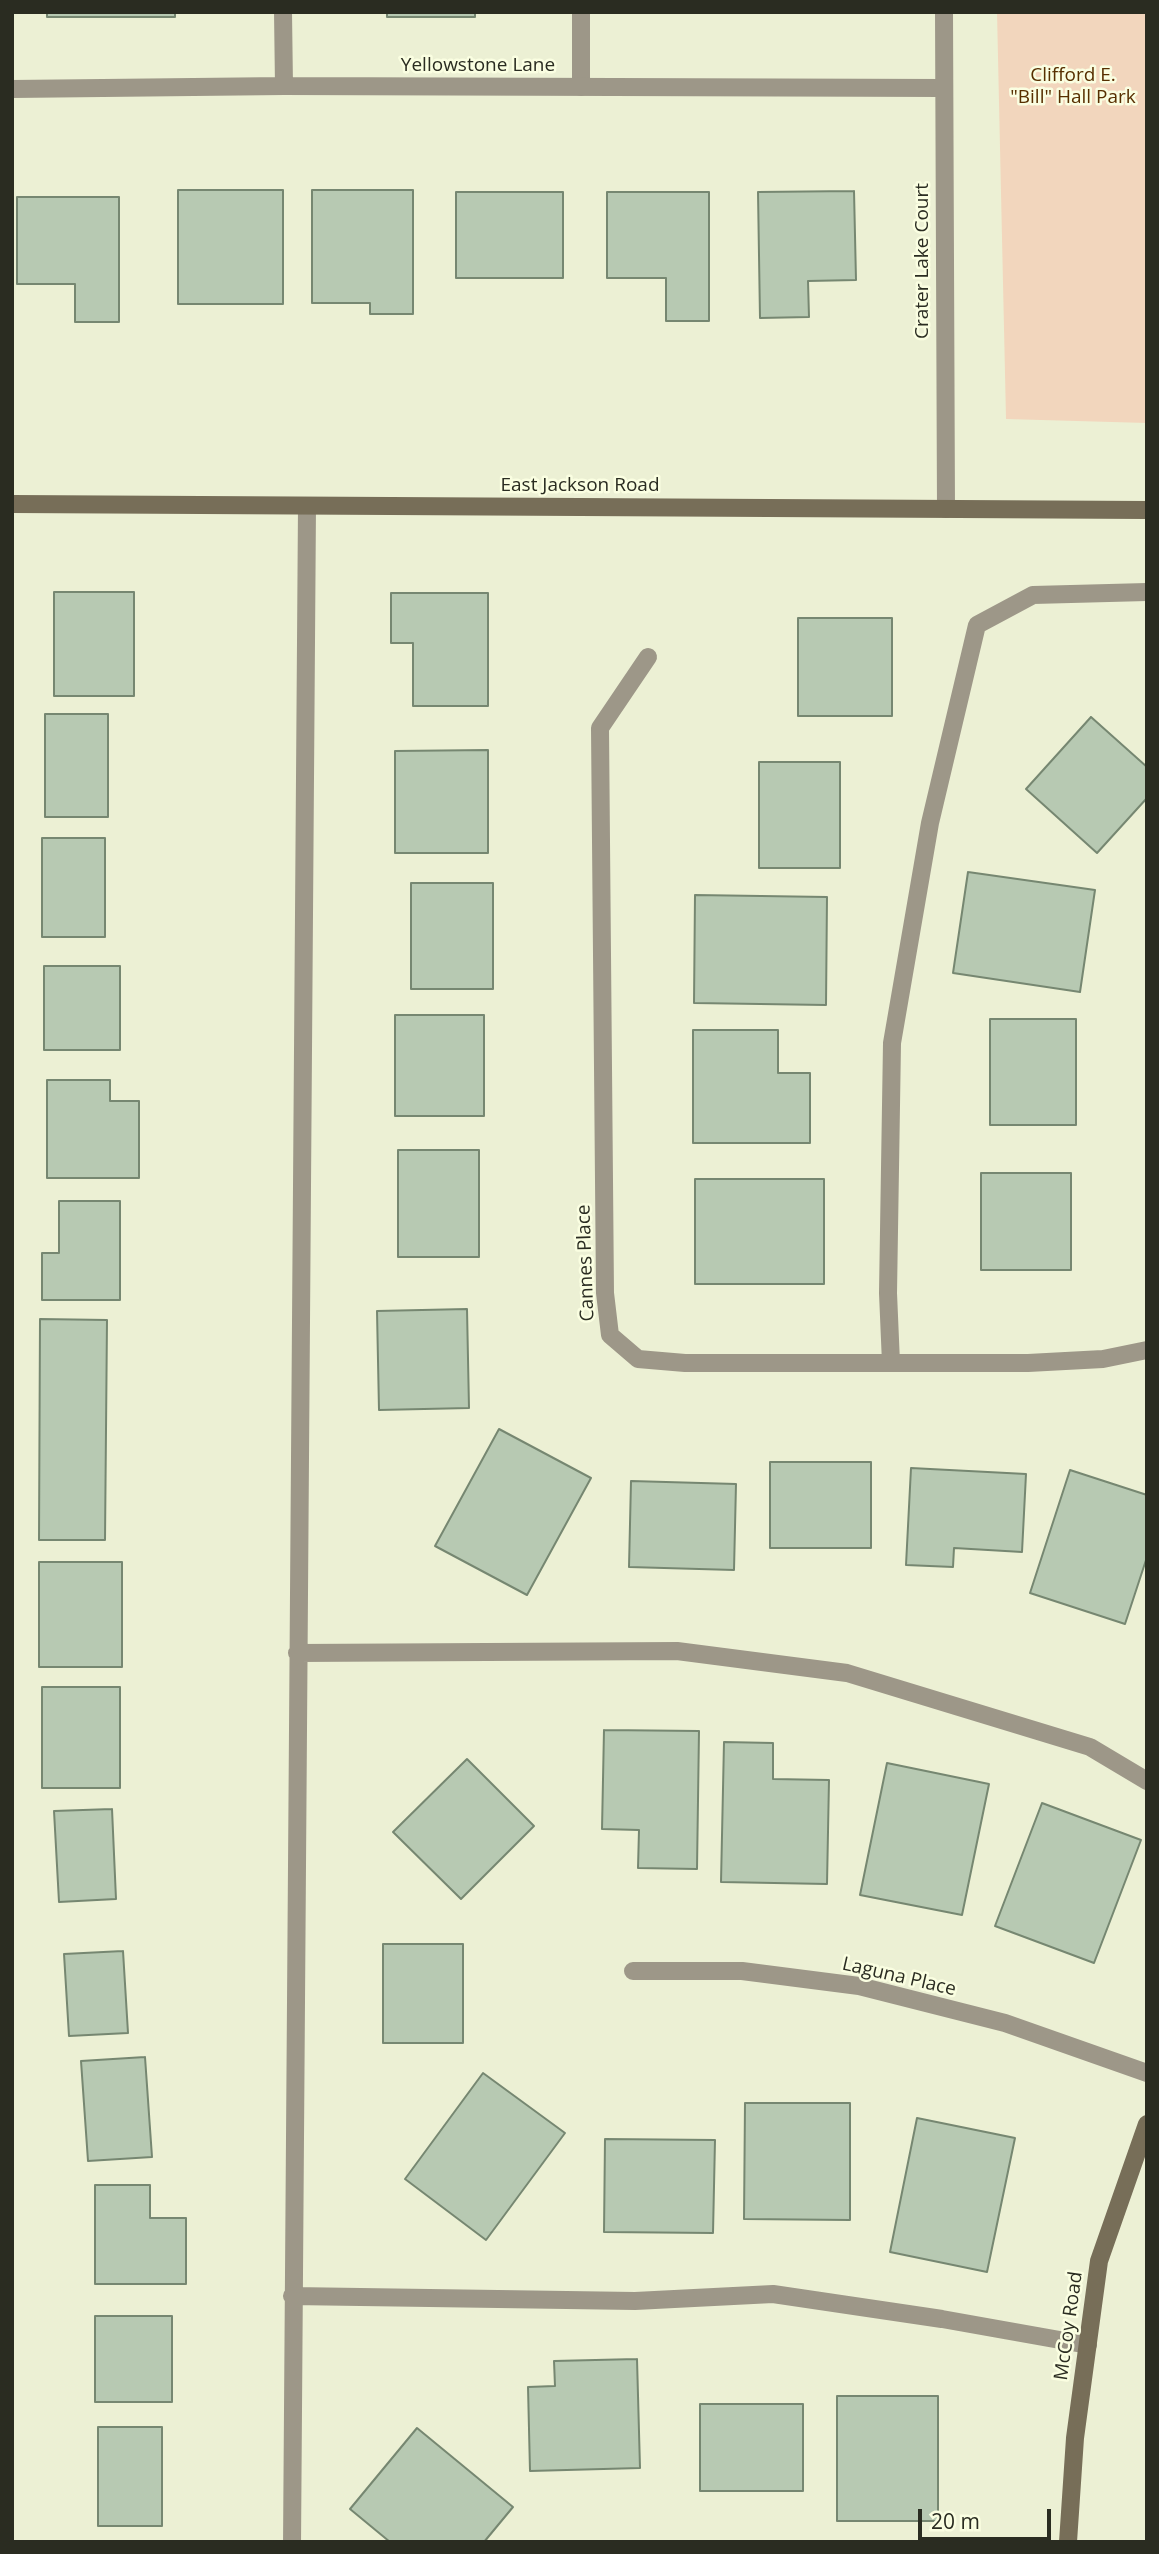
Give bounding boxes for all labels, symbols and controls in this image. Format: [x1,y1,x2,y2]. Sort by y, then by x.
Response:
street label: Yellowstone Lane [401,55,555,77]
park label: Clifford E. "Bill" Hall Park [1010,65,1136,109]
street label: Crater Lake Court [912,183,934,339]
street label: East Jackson Road [500,475,660,497]
street label: Cannes Place [573,1204,599,1322]
street label: Laguna Place [840,1953,958,2001]
street label: McCoy Road [1050,2270,1088,2382]
scale bar [921,2494,1054,2538]
text: 20 m [931,2507,980,2535]

